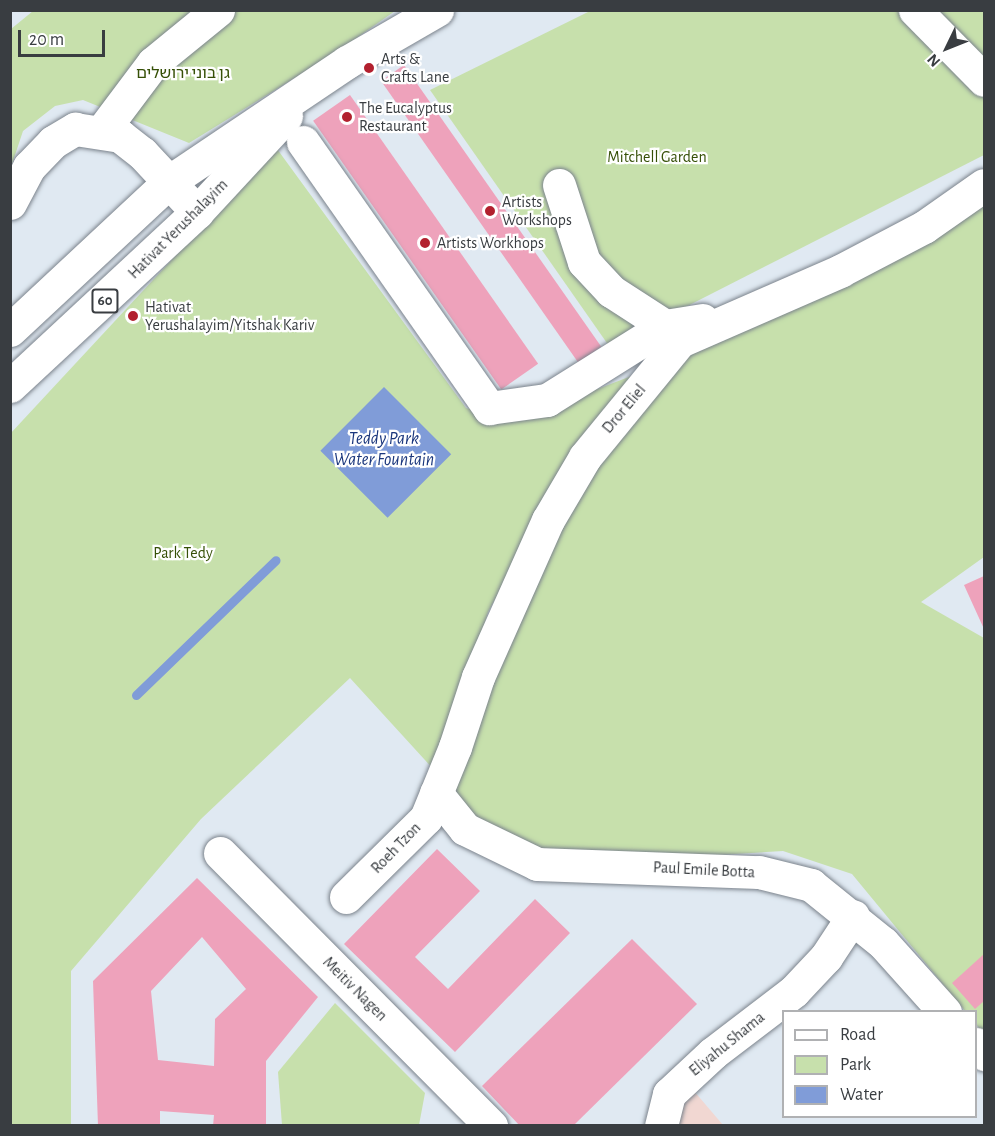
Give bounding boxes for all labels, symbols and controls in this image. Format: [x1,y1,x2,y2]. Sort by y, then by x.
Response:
scale bar [21,18,108,56]
north arrow [917,18,977,78]
text: 20 m [29,31,64,49]
place label: Arts & Crafts Lane [381,49,449,87]
text: N [924,51,943,70]
marker: Arts & Crafts Lane [362,61,376,75]
park label: גן בוני ירושלים [136,63,230,83]
place label: The Eucalyptus Restaurant [359,98,452,136]
marker: The Eucalyptus Restaurant [340,110,354,124]
park label: Mitchell Garden [607,147,707,167]
street label: Hativat Yerushalayim [124,175,232,283]
place label: Artists Workshops [502,192,572,230]
marker: Artists Workshops [483,204,497,218]
place label: Artists Workhops [437,233,544,253]
marker: Artists Workhops [418,236,432,250]
road number: 60 [90,289,120,313]
place label: Hativat Yerushalayim/Yitshak Kariv [145,297,314,335]
marker: Hativat Yerushalayim/Yitshak Kariv [126,309,140,323]
street label: Dror Eliel [598,381,650,437]
water label: Teddy Park Water Fountain [334,429,434,472]
park label: Park Tedy [153,543,213,563]
street label: Roeh Tzon [367,818,425,878]
street label: Paul Emile Botta [653,858,755,882]
street label: Meitiv Nagen [319,953,391,1025]
street label: Eliyahu Shama [685,1008,769,1080]
legend [782,1010,977,1118]
text: Road [840,1026,876,1044]
text: Park [840,1056,871,1074]
text: Water [840,1086,883,1104]

